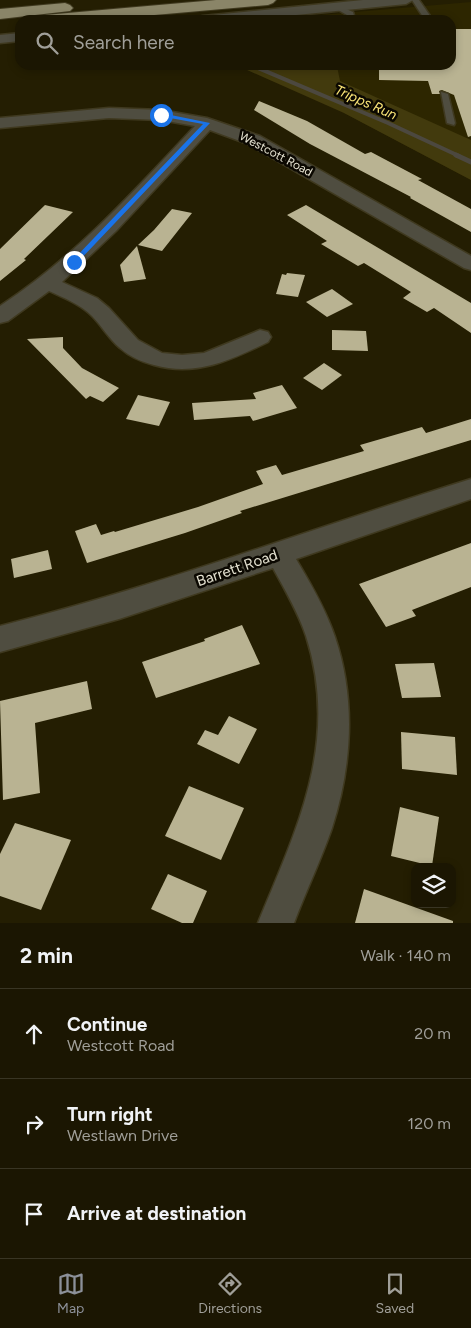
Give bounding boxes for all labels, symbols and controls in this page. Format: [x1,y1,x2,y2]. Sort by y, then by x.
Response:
search box [15,15,456,70]
icon: search [33,29,61,57]
text: Search here [73,31,175,54]
water label: Tripps Run [332,81,400,124]
route start [150,104,173,127]
street label: Westcott Road [237,129,315,179]
route end [63,251,86,274]
street label: Barrett Road [194,546,280,590]
map controls [411,863,456,908]
button: layers [411,863,456,908]
text: 2 min [20,943,73,968]
text: Walk · 140 m [361,946,451,965]
text: Continue [67,1013,147,1036]
icon: ahead [20,1020,48,1048]
text: 20 m [414,1024,451,1043]
text: Westcott Road [67,1036,175,1055]
text: Turn right [67,1103,153,1126]
icon: right [20,1110,48,1138]
text: 120 m [408,1114,451,1133]
text: Westlawn Drive [67,1126,178,1145]
icon: arrive [20,1200,48,1228]
text: Arrive at destination [67,1202,246,1225]
tab: Map [57,1270,85,1317]
tab: Directions [198,1270,262,1317]
tab: Saved [376,1270,414,1317]

